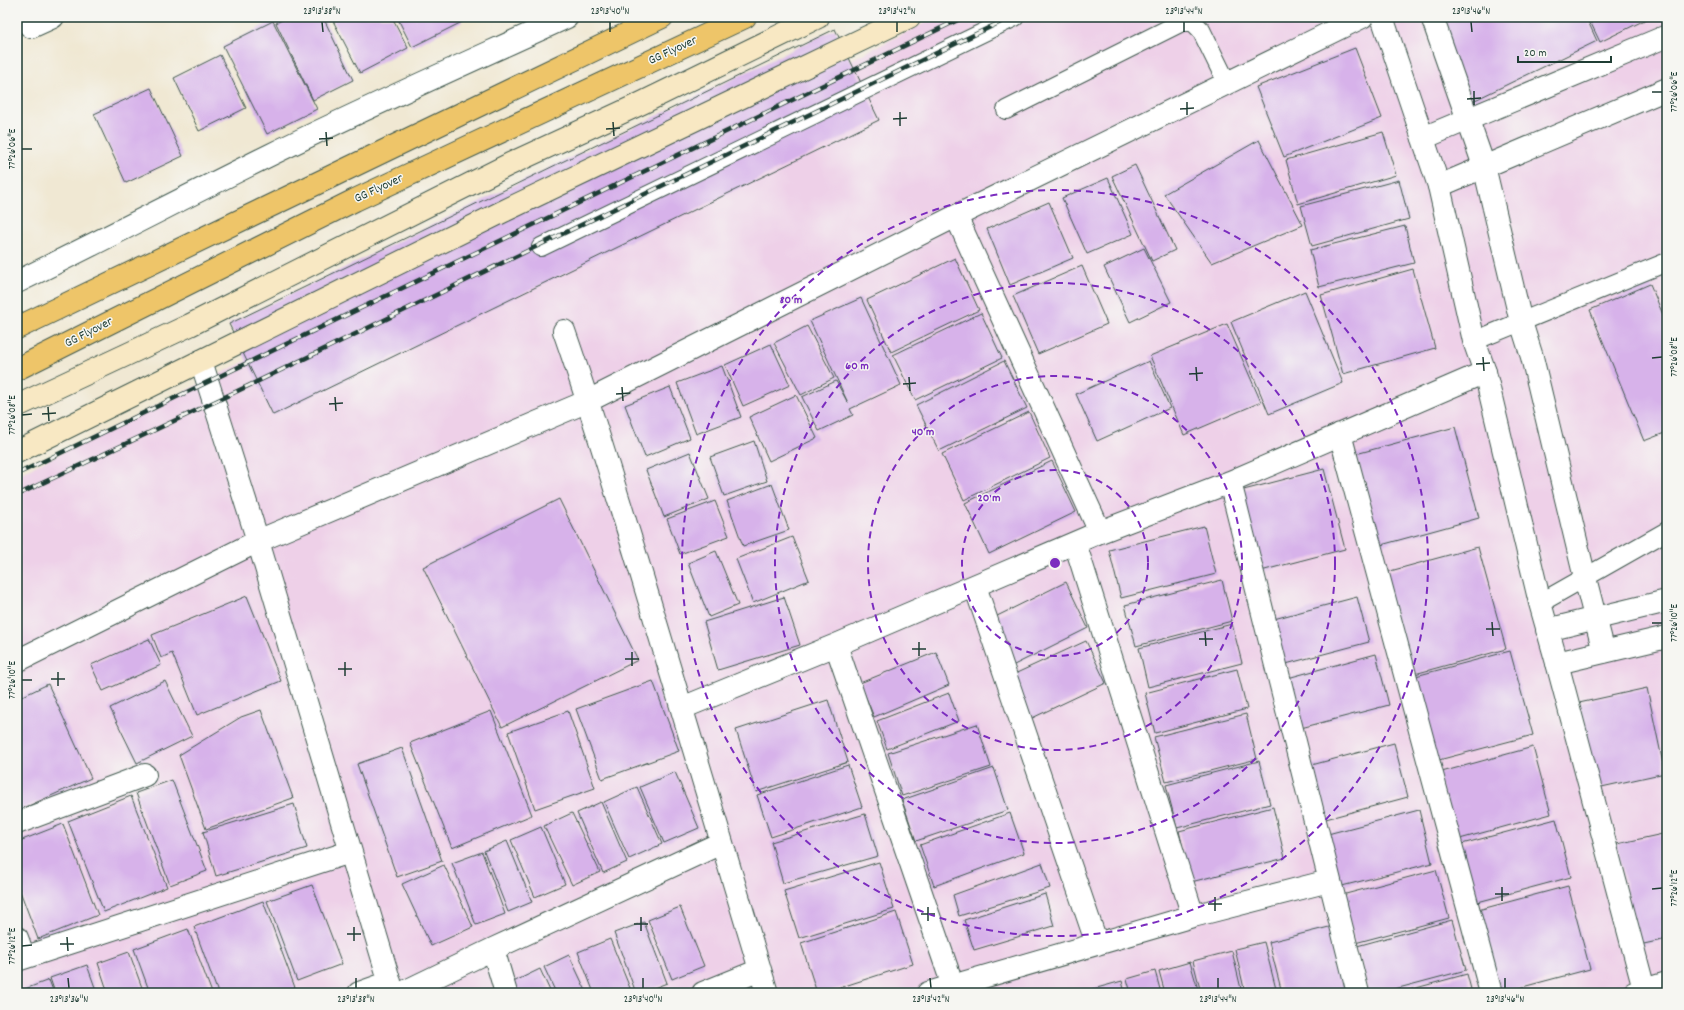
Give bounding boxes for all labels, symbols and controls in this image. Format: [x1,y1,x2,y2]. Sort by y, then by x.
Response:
text: 23°13'38"N [303,5,341,19]
text: 23°13'40"N [591,5,629,19]
text: 23°13'42"N [878,5,916,19]
text: 23°13'44"N [1165,5,1203,19]
text: 23°13'46"N [1452,5,1490,19]
street label: GG Flyover [645,31,701,71]
scale bar [1518,38,1611,64]
text: 20 m [1524,45,1547,62]
text: 77°26'06"E [1668,71,1682,112]
text: 77°26'06"E [6,128,20,169]
street label: GG Flyover [351,169,407,209]
text: 80 m [780,292,802,309]
street label: GG Flyover [62,313,117,353]
text: 77°26'08"E [1668,337,1682,377]
text: 60 m [845,358,869,375]
text: 77°26'08"E [6,395,20,435]
text: 40 m [912,424,934,441]
text: 20 m [978,490,1000,507]
centre of rings [1048,556,1062,570]
text: 77°26'10"E [1668,604,1682,642]
text: 77°26'10"E [6,661,20,699]
text: 77°26'12"E [1668,869,1682,906]
text: 77°26'12"E [6,927,20,964]
text: 23°13'36"N [50,993,88,1007]
text: 23°13'38"N [337,993,375,1007]
text: 23°13'40"N [624,993,662,1007]
text: 23°13'42"N [912,993,950,1007]
text: 23°13'44"N [1199,993,1237,1007]
text: 23°13'46"N [1486,993,1524,1007]

